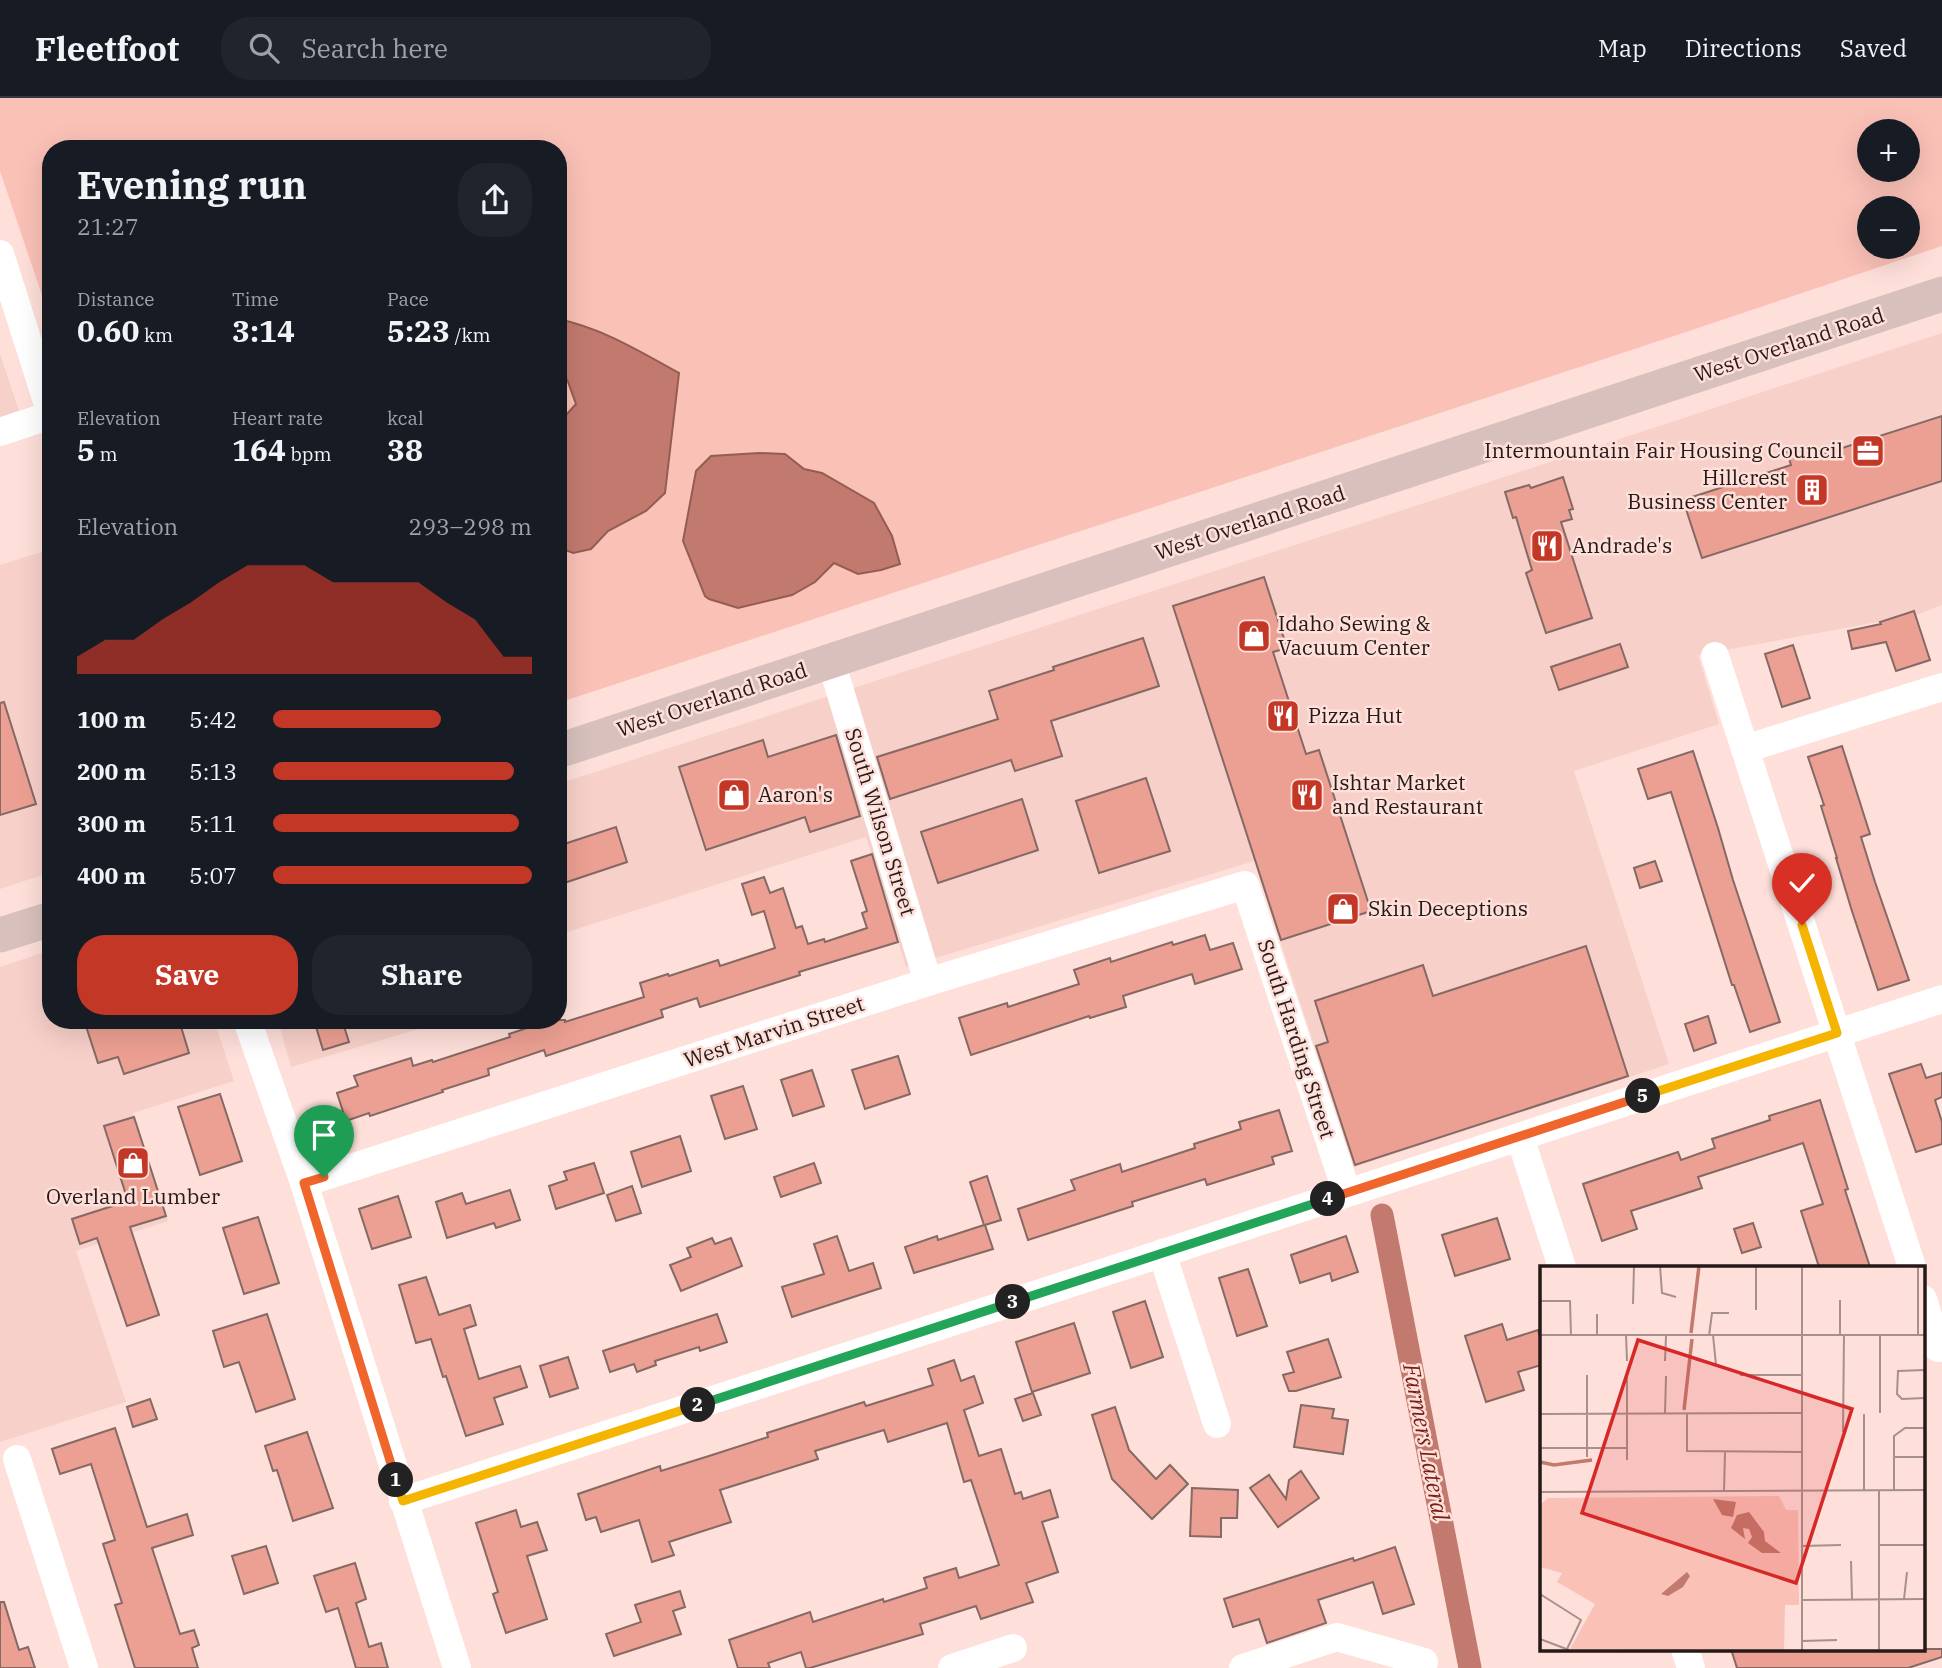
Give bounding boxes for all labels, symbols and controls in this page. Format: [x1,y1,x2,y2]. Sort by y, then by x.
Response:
search box [221,17,711,80]
text: Fleetfoot [35,27,179,70]
icon: search [245,29,283,67]
text: Search here [301,31,448,65]
text: Map [1598,32,1647,64]
text: Directions [1685,32,1802,64]
text: Saved [1840,32,1907,64]
map controls [1857,119,1920,259]
button: + [1857,119,1920,182]
text: Evening run [77,160,307,209]
button: share [458,163,532,237]
button: − [1857,196,1920,259]
text: 21:27 [77,211,139,241]
text: Distance [77,287,155,311]
text: Time [232,287,279,311]
text: Pace [387,287,429,311]
street label: West Overland Road [1690,300,1888,388]
text: 0.60 [77,311,139,350]
text: 3:14 [232,311,295,350]
text: 5:23 [387,311,450,350]
text: km [139,323,173,347]
text: /km [450,323,491,347]
text: Elevation [77,406,161,430]
text: Heart rate [232,406,323,430]
text: kcal [387,406,424,430]
text: 5 [77,430,95,469]
text: 164 [232,430,286,469]
text: 38 [387,430,423,469]
office icon: Intermountain Fair Housing Council [1849,432,1887,470]
place label: Intermountain Fair Housing Council [1484,436,1843,464]
text: m [95,442,118,466]
text: bpm [286,442,332,466]
place label: Hillcrest Business Center [1627,463,1788,515]
building icon: Hillcrest Business Center [1793,471,1831,509]
street label: West Overland Road [1151,478,1349,566]
text: Elevation [77,511,178,541]
text: 293–298 m [408,511,532,541]
restaurant icon: Andrade's [1528,527,1566,565]
place label: Andrade's [1572,531,1672,559]
place label: Idaho Sewing & Vacuum Center [1278,609,1431,661]
shop icon: Idaho Sewing & Vacuum Center [1235,617,1273,655]
street label: West Overland Road [613,655,811,743]
restaurant icon: Pizza Hut [1264,697,1302,735]
place label: Pizza Hut [1308,701,1402,729]
text: 100 m [77,704,146,734]
text: 5:42 [189,704,237,734]
street label: South Wilson Street [839,724,923,919]
text: 200 m [77,756,146,786]
text: 5:13 [189,756,237,786]
place label: Ishtar Market and Restaurant [1332,768,1483,820]
shop icon: Aaron's [715,776,753,814]
restaurant icon: Ishtar Market and Restaurant [1288,776,1326,814]
place label: Aaron's [758,780,833,808]
text: 300 m [77,808,146,838]
text: 5:11 [189,808,237,838]
pin [1772,853,1832,925]
text: 400 m [77,860,146,890]
text: 5:07 [189,860,237,890]
icon: check [1783,864,1821,902]
shop icon: Skin Deceptions [1324,890,1362,928]
place label: Skin Deceptions [1368,894,1528,922]
button: Save [77,935,298,1015]
button: Share [312,935,532,1015]
street label: South Harding Street [1252,935,1342,1142]
street label: West Marvin Street [680,989,867,1073]
pin: 5 [1626,1079,1660,1114]
text: 5 [1637,1083,1648,1107]
pin [294,1105,354,1177]
icon: arrive [305,1116,343,1154]
shop icon: Overland Lumber [114,1144,152,1182]
place label: Overland Lumber [46,1182,221,1210]
pin: 4 [1310,1182,1346,1216]
text: 4 [1322,1186,1333,1210]
inset map [1540,1266,1924,1650]
pin: 3 [996,1284,1030,1320]
text: 3 [1007,1289,1018,1313]
water label: Farmers Lateral [1397,1360,1457,1523]
pin: 2 [680,1388,716,1422]
text: 2 [692,1392,703,1416]
pin: 1 [378,1462,414,1498]
text: 1 [390,1467,401,1491]

